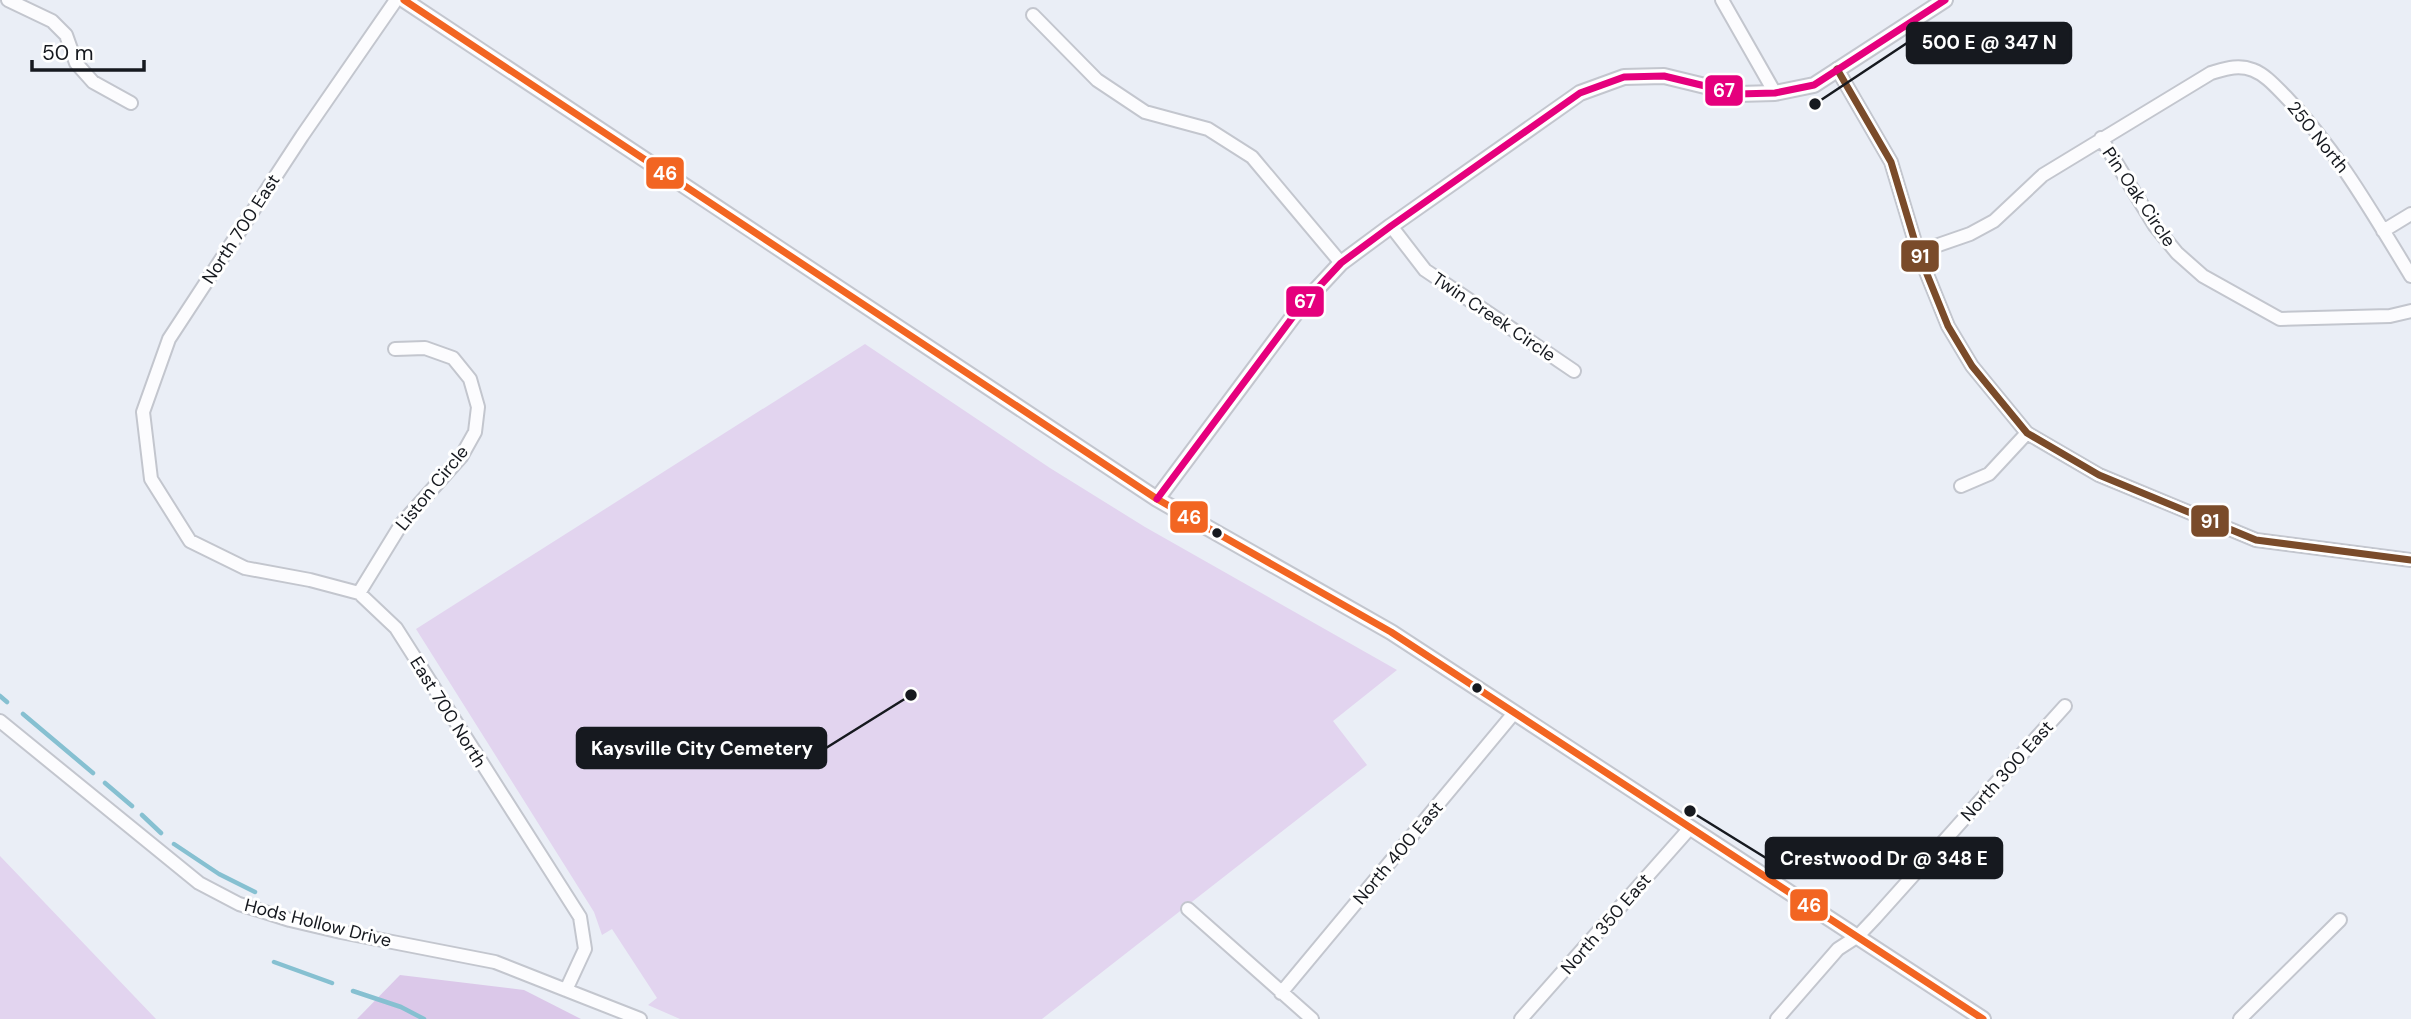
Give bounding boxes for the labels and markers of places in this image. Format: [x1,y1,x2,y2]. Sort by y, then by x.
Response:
callout: 500 E @ 347 N [1907,23,2071,63]
unlabelled marker [1210,526,1224,540]
unlabelled marker [1470,681,1484,695]
callout: Kaysville City Cemetery [577,728,826,768]
callout: Crestwood Dr @ 348 E [1766,838,2002,878]

